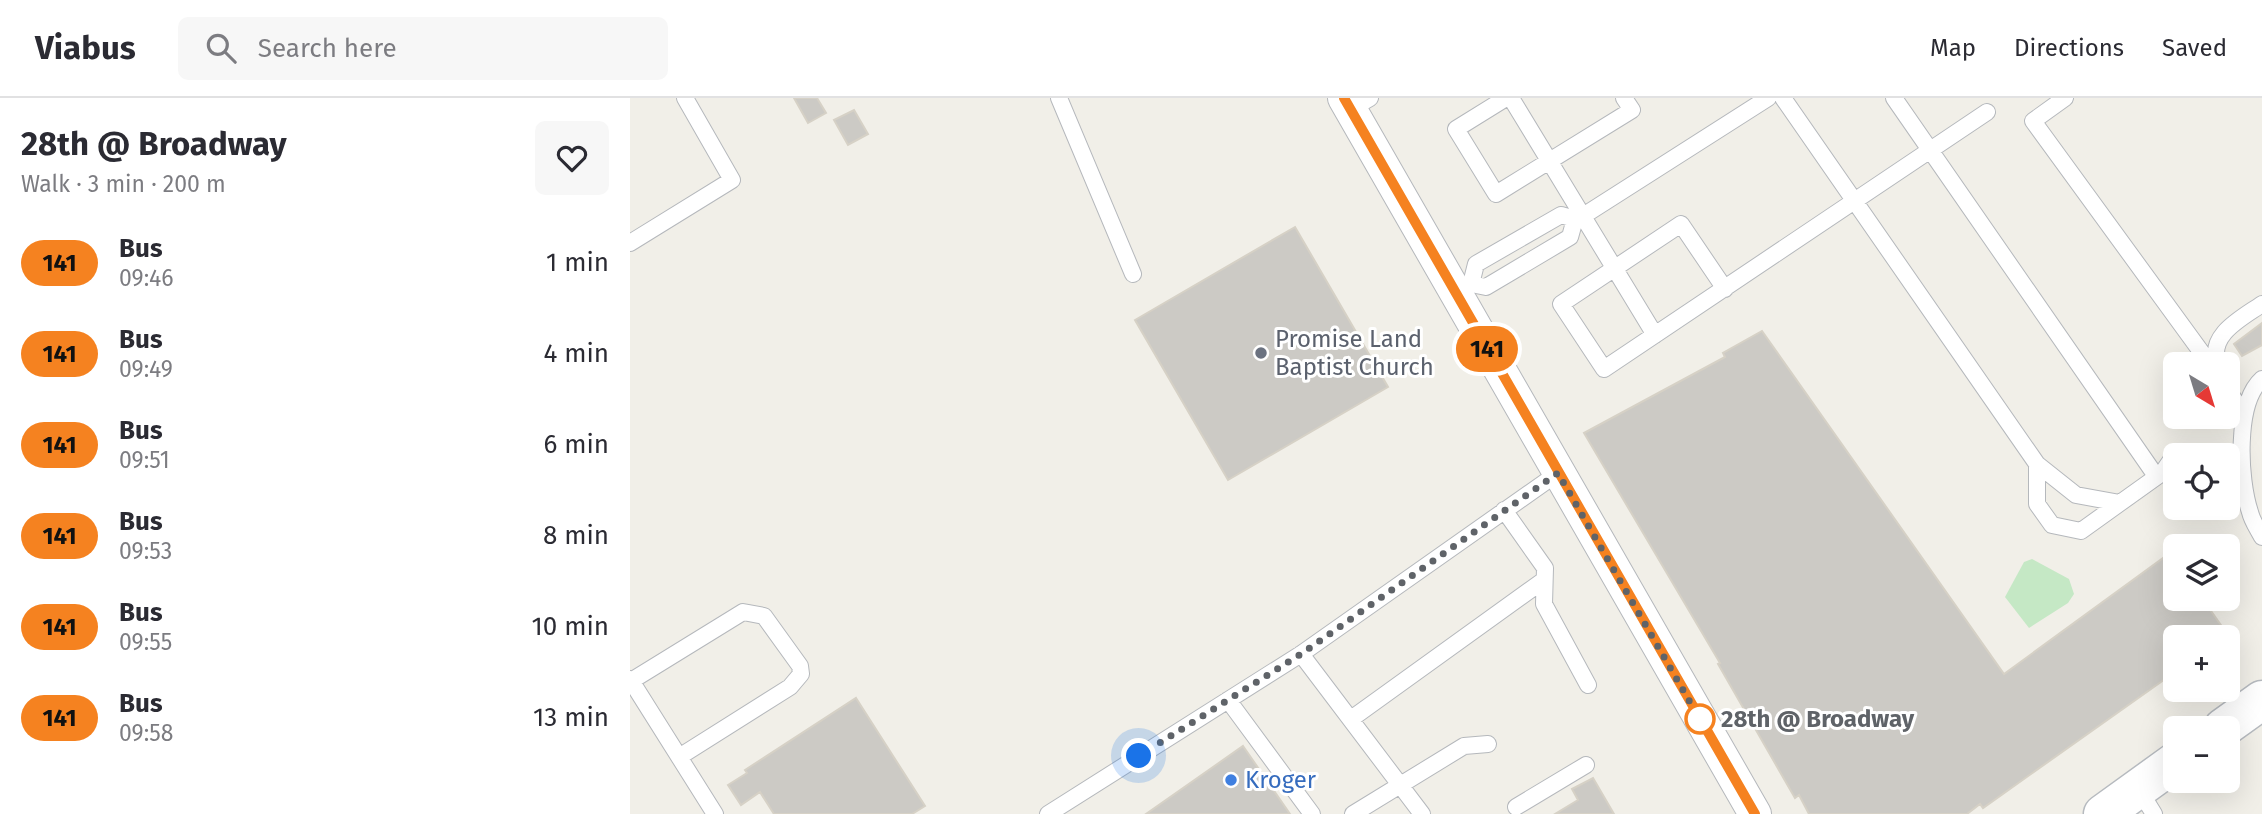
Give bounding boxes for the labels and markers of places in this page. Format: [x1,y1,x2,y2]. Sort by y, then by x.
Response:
place label: Promise Land Baptist Church [1275,325,1434,381]
marker: Promise Land Baptist Church [1253,345,1269,361]
marker: 28th @ Broadway [1685,704,1715,734]
place label: 28th @ Broadway [1721,705,1915,733]
place label: Kroger [1245,766,1317,794]
marker: Kroger [1223,772,1239,788]

